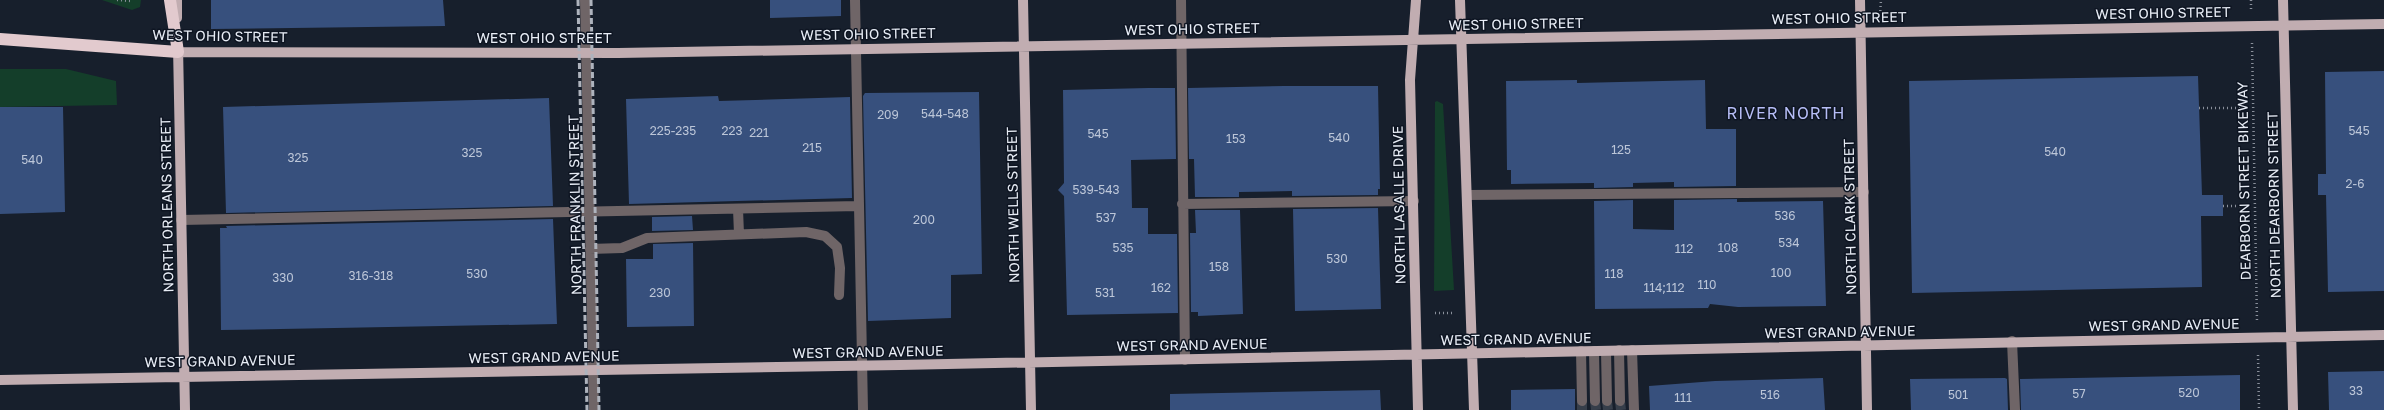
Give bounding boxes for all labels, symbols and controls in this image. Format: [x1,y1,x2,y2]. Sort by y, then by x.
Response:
street label: WEST OHIO STREET [2095,3,2231,22]
street label: WEST OHIO STREET [1771,8,1907,27]
street label: WEST OHIO STREET [1448,14,1584,33]
street label: WEST OHIO STREET [1124,19,1260,38]
street label: WEST OHIO STREET [800,24,936,43]
street label: WEST OHIO STREET [152,26,288,45]
street label: WEST OHIO STREET [476,29,612,46]
street label: DEARBORN STREET BIKEWAY [2233,82,2254,280]
district label: RIVER NORTH [1726,103,1846,123]
house number: 544-548 [921,106,969,121]
house number: 209 [877,107,899,122]
street label: NORTH DEARBORN STREET [2263,111,2284,298]
street label: NORTH FRANKLIN STREET [564,114,585,295]
street label: NORTH ORLEANS STREET [156,117,177,293]
house number: 225-235 [650,123,696,138]
house number: 223 [722,123,742,138]
house number: 545 [2348,123,2370,138]
house number: 221 [749,125,769,140]
street label: NORTH WELLS STREET [1003,126,1022,283]
house number: 545 [1087,126,1109,141]
street label: NORTH LASALLE DRIVE [1389,126,1408,284]
house number: 540 [1328,130,1350,145]
house number: 153 [1226,131,1246,146]
street label: NORTH CLARK STREET [1840,139,1859,295]
house number: 215 [802,140,822,155]
house number: 125 [1611,142,1631,157]
house number: 540 [2044,144,2066,159]
house number: 325 [462,145,483,160]
house number: 325 [288,150,309,165]
house number: 540 [21,152,43,167]
house number: 2-6 [2346,176,2364,191]
house number: 539-543 [1072,182,1120,197]
house number: 536 [1774,208,1796,223]
house number: 537 [1096,210,1116,225]
house number: 200 [913,212,935,227]
house number: 534 [1778,235,1800,250]
house number: 535 [1113,240,1134,255]
house number: 108 [1718,240,1738,255]
house number: 112 [1675,241,1693,256]
house number: 530 [1326,251,1348,266]
house number: 158 [1209,259,1229,274]
house number: 100 [1771,265,1791,280]
house number: 530 [466,266,488,281]
house number: 118 [1605,266,1623,281]
house number: 316-318 [349,268,393,283]
house number: 330 [272,270,294,285]
house number: 110 [1697,277,1717,292]
house number: 162 [1151,280,1171,295]
house number: 114;112 [1643,280,1685,295]
house number: 230 [649,285,671,300]
house number: 531 [1095,285,1115,300]
street label: WEST GRAND AVENUE [2088,315,2240,334]
street label: WEST GRAND AVENUE [1764,322,1916,341]
street label: WEST GRAND AVENUE [1440,329,1592,348]
street label: WEST GRAND AVENUE [1116,335,1268,354]
street label: WEST GRAND AVENUE [792,342,944,361]
street label: WEST GRAND AVENUE [468,347,620,366]
street label: WEST GRAND AVENUE [144,351,296,370]
house number: 33 [2349,383,2363,398]
house number: 520 [2178,385,2200,400]
house number: 57 [2072,386,2086,401]
house number: 516 [1760,387,1780,402]
house number: 501 [1948,387,1968,402]
house number: 111 [1674,390,1692,405]

